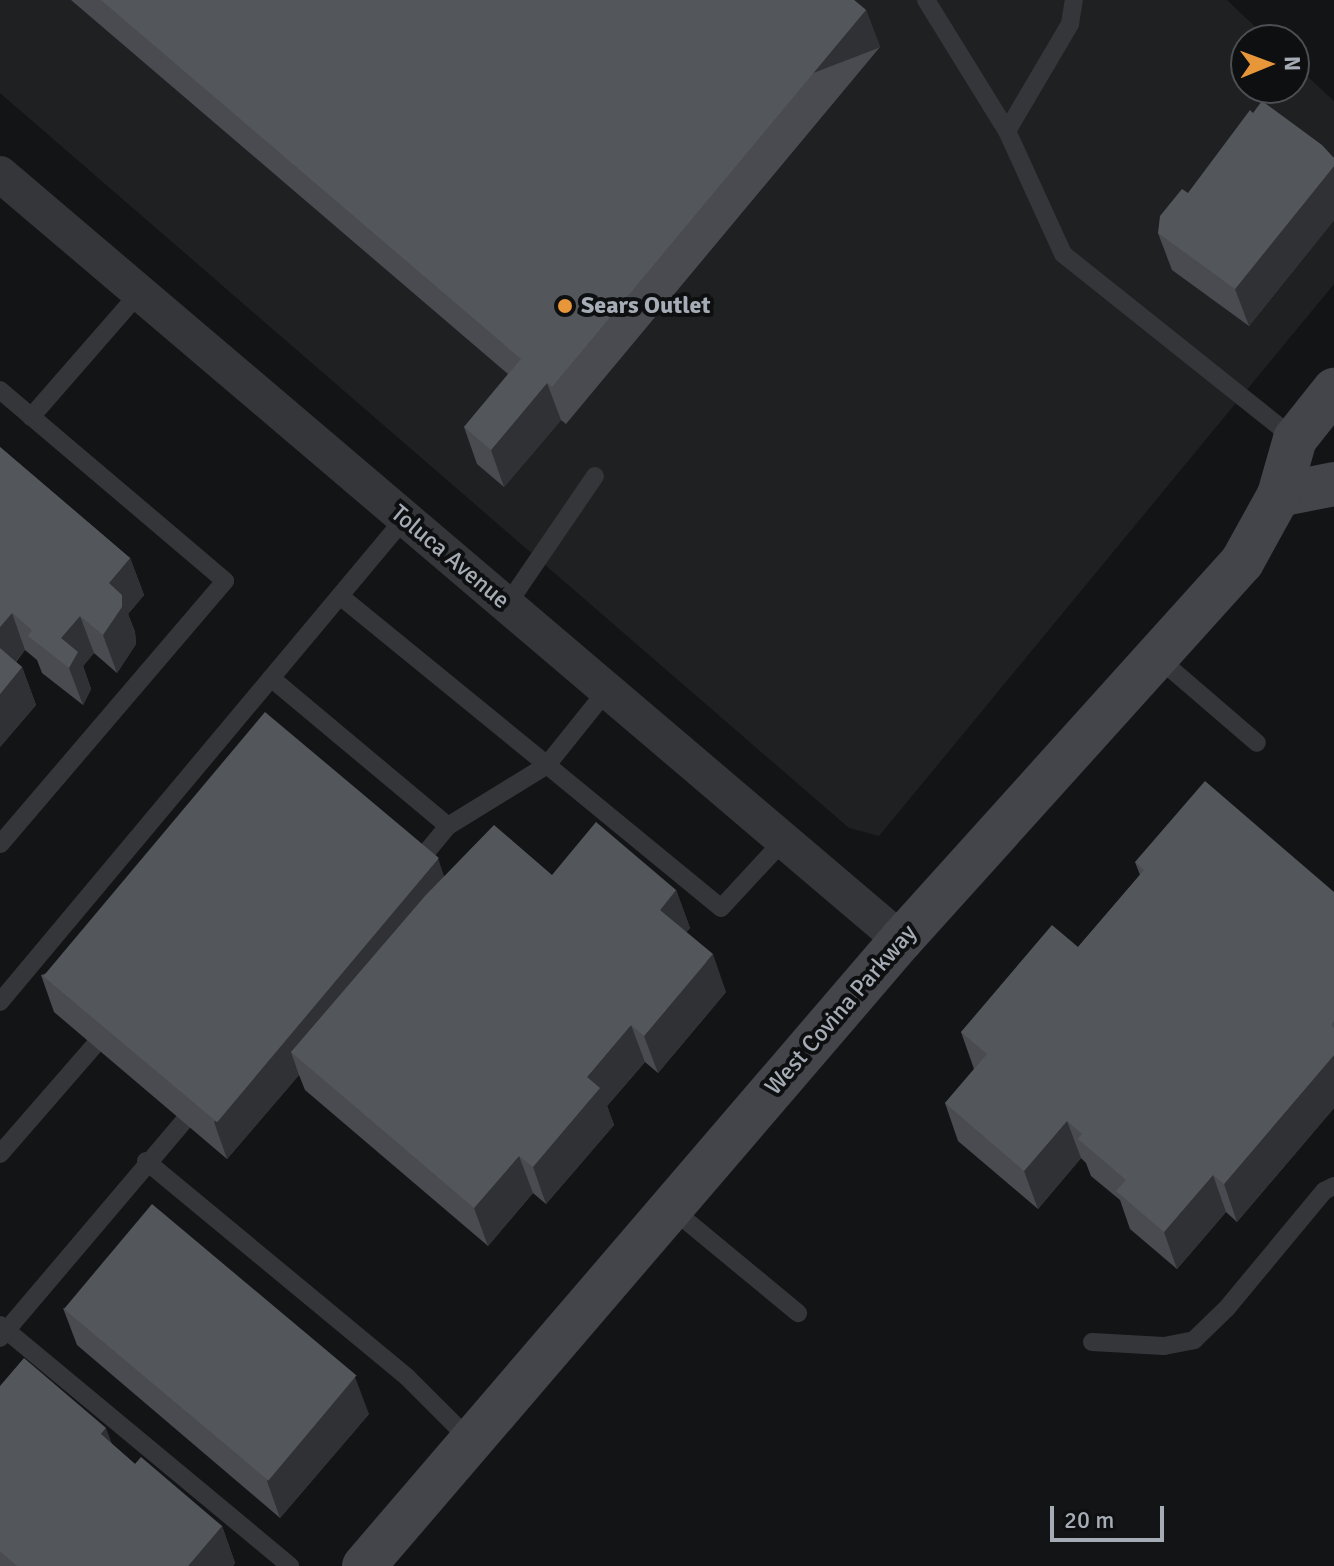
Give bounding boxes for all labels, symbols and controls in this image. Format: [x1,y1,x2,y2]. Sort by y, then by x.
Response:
north arrow [1230,24,1310,104]
text: N [1279,56,1306,71]
place label: Sears Outlet [581,292,710,320]
marker: Sears Outlet [556,297,574,315]
street label: Toluca Avenue [385,499,515,615]
street label: West Covina Parkway [759,919,923,1101]
scale bar [1054,1490,1168,1540]
text: 20 m [1064,1505,1114,1535]

